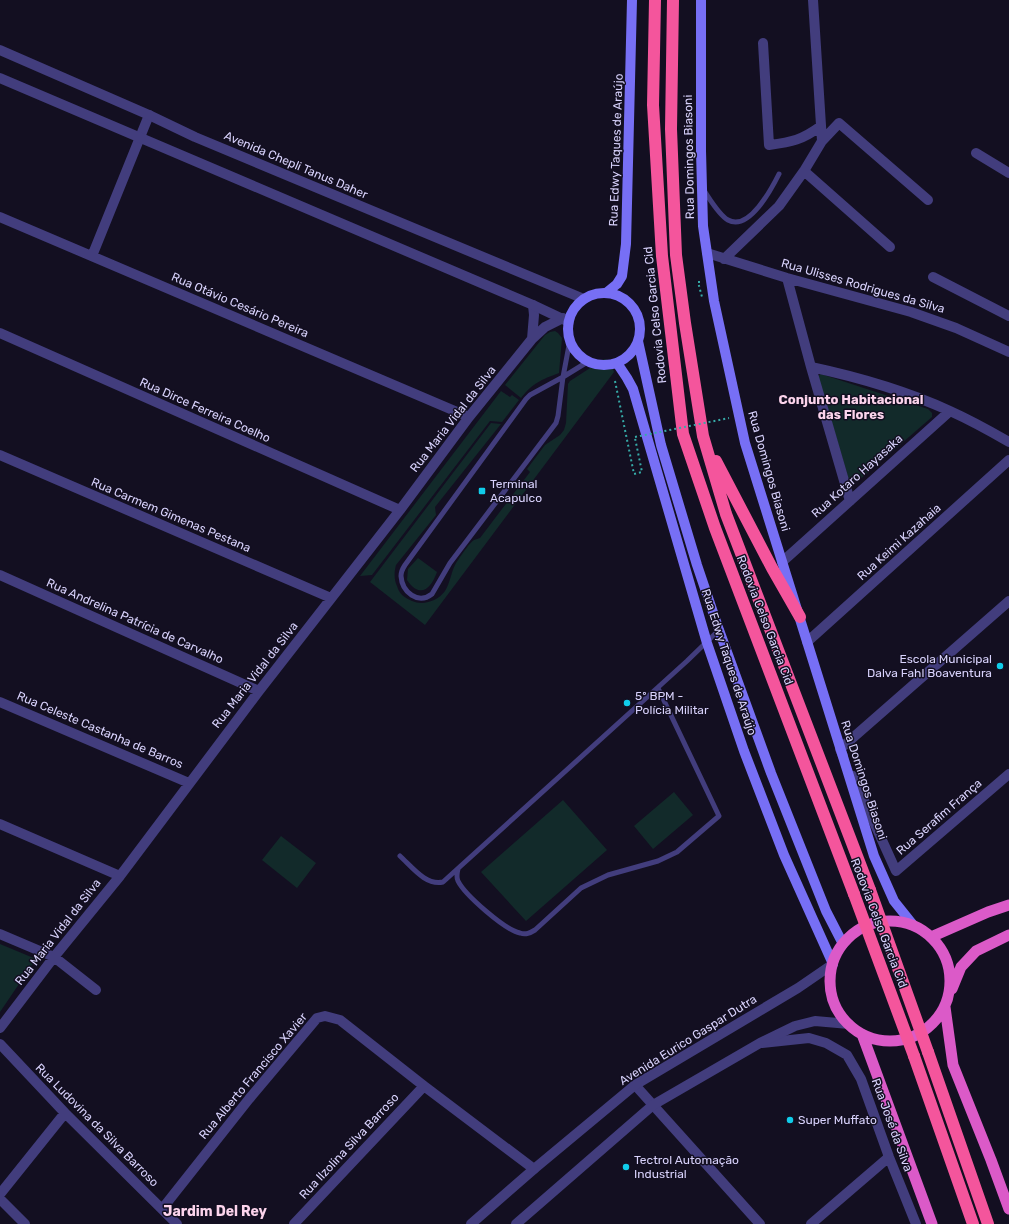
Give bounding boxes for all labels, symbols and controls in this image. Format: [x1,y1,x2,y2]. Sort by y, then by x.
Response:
street label: Rua Edwy Taques de Araújo [606,73,626,227]
street label: Rua Domingos Biasoni [681,95,697,219]
street label: Avenida Chepli Tanus Daher [222,128,370,202]
street label: Rodovia Celso Garcia Cid [641,246,669,384]
street label: Rua Ulisses Rodrigues da Silva [780,256,946,316]
street label: Rua Otávio Cesário Pereira [169,270,311,340]
street label: Rua Maria Vidal da Silva [407,363,499,475]
street label: Rua Dirce Ferreira Coelho [138,375,273,445]
district label: Conjunto Habitacional das Flores [779,392,923,422]
street label: Rua Domingos Biasoni [745,409,793,533]
street label: Rua Kotaro Hayasaka [809,432,905,520]
street label: Rua Carmem Gimenas Pestana [89,475,253,555]
place label: Terminal Acapulco [490,477,542,505]
marker: Terminal Acapulco [477,486,487,496]
street label: Rua Keimi Kazahaia [854,501,944,583]
street label: Rodovia Celso Garcia Cid [734,553,796,687]
street label: Rua Andrelina Patrícia de Carvalho [44,576,226,667]
street label: Rua Edwy Taques de Araújo [699,587,759,737]
street label: Rua Maria Vidal da Silva [209,619,301,731]
place label: Escola Municipal Dalva Fahl Boaventura [867,652,992,680]
marker: Escola Municipal Dalva Fahl Boaventura [995,661,1005,671]
street label: Rua Celeste Castanha de Barros [15,689,185,771]
place label: 5º BPM - Polícia Militar [635,689,709,717]
marker: 5º BPM - Polícia Militar [622,698,632,708]
street label: Rua Domingos Biasoni [838,719,890,841]
street label: Rua Serafim França [893,776,985,858]
street label: Rodovia Celso Garcia Cid [848,856,910,990]
street label: Rua Maria Vidal da Silva [12,876,104,988]
street label: Avenida Eurico Gaspar Dutra [617,992,759,1088]
street label: Rua Alberto Francisco Xavier [196,1010,310,1142]
street label: Rua Ludovina da Silva Barroso [33,1061,161,1189]
street label: Rua José da Silva [869,1077,915,1173]
street label: Rua Ilzolina Silva Barroso [296,1090,402,1202]
place label: Super Muffato [798,1113,877,1127]
marker: Super Muffato [785,1115,795,1125]
place label: Tectrol Automação Industrial [634,1153,739,1181]
marker: Tectrol Automação Industrial [621,1162,631,1172]
district label: Jardim Del Rey [163,1203,268,1220]

